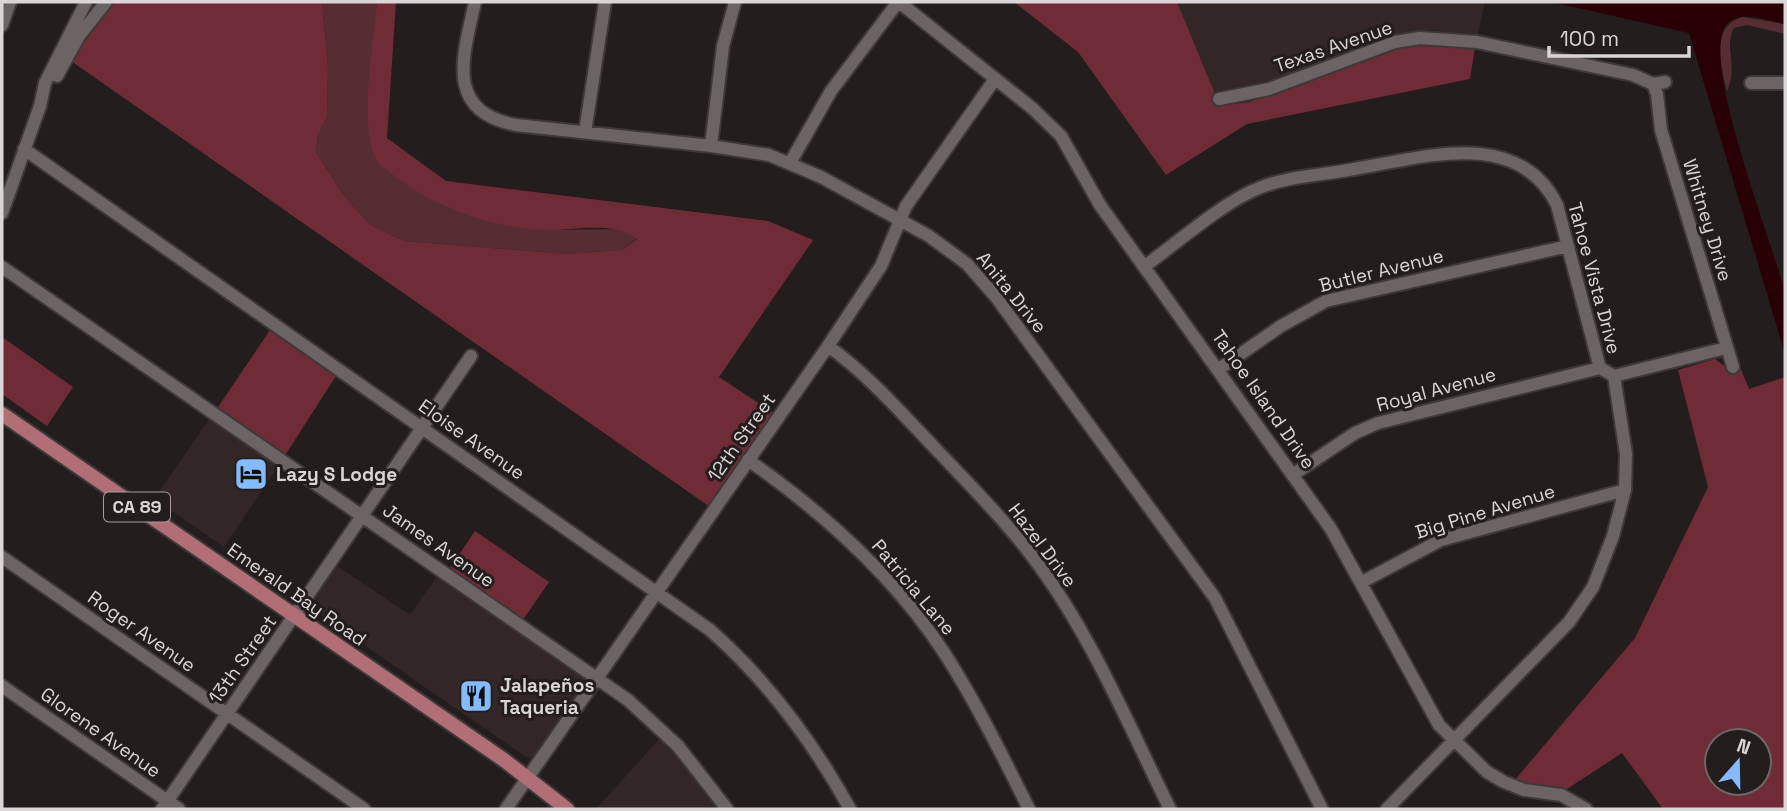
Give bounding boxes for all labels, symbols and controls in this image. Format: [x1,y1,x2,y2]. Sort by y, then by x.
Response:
scale bar [1549,14,1689,58]
street label: Texas Avenue [1271,15,1396,78]
text: 100 m [1560,25,1619,52]
street label: Whitney Drive [1677,156,1738,284]
street label: Tahoe Vista Drive [1562,200,1627,357]
street label: Butler Avenue [1316,243,1446,298]
street label: Anita Drive [971,246,1052,338]
street label: Tahoe Island Drive [1206,325,1321,474]
street label: Royal Avenue [1374,362,1499,417]
street label: 12th Street [702,388,781,487]
street label: Eloise Avenue [413,393,530,485]
hotel icon: Lazy S Lodge [232,455,270,493]
place label: Lazy S Lodge [276,462,397,487]
street label: Big Pine Avenue [1412,478,1558,545]
road number: CA 89 [104,492,170,522]
street label: James Avenue [378,498,500,593]
street label: Hazel Drive [1003,498,1082,592]
street label: Patricia Lane [866,534,961,641]
street label: Emerald Bay Road [222,537,371,652]
street label: Roger Avenue [83,585,201,678]
street label: 13th Street [203,610,282,709]
place label: Jalapeños Taqueria [500,673,594,720]
restaurant icon: Jalapeños Taqueria [457,677,495,715]
street label: Glorene Avenue [36,682,166,783]
north arrow [1703,727,1773,797]
text: N [1733,733,1754,760]

